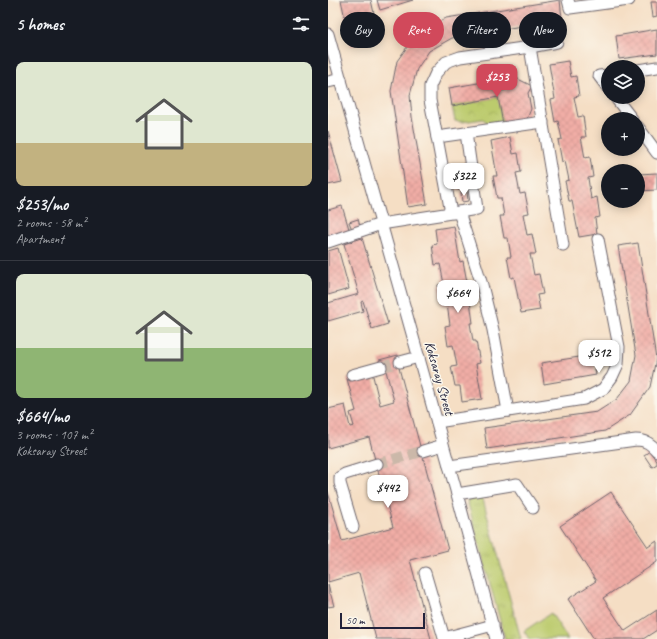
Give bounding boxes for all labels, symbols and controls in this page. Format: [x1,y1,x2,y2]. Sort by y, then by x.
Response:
chip: Buy [340,12,385,48]
chip: Rent [393,12,444,48]
chip: Filters [452,12,511,48]
chip: New [519,12,567,48]
icon: filters [290,13,312,35]
text: 5 homes [16,14,64,35]
map controls [601,60,645,208]
button: layers [601,60,645,104]
pin: $253 [473,64,521,98]
text: $253 [485,69,509,85]
icon: home [128,88,200,160]
button: + [601,112,645,156]
pin: $322 [440,163,488,197]
button: − [601,164,645,208]
text: $322 [452,168,476,184]
text: $253/mo [16,194,68,215]
text: 2 rooms · 58 m² [16,215,86,231]
text: Apartment [16,231,64,247]
pin: $664 [434,280,482,314]
text: $664 [446,285,470,301]
icon: home [128,300,200,372]
street label: Koksaray Street [421,339,459,418]
pin: $512 [575,340,623,374]
text: $512 [587,345,611,361]
text: $664/mo [16,406,69,427]
text: 3 rooms · 107 m² [16,427,92,443]
text: Koksaray Street [16,443,86,459]
pin: $442 [364,475,412,509]
text: $442 [376,480,400,496]
scale bar [340,611,425,630]
text: 50 m [346,613,365,627]

